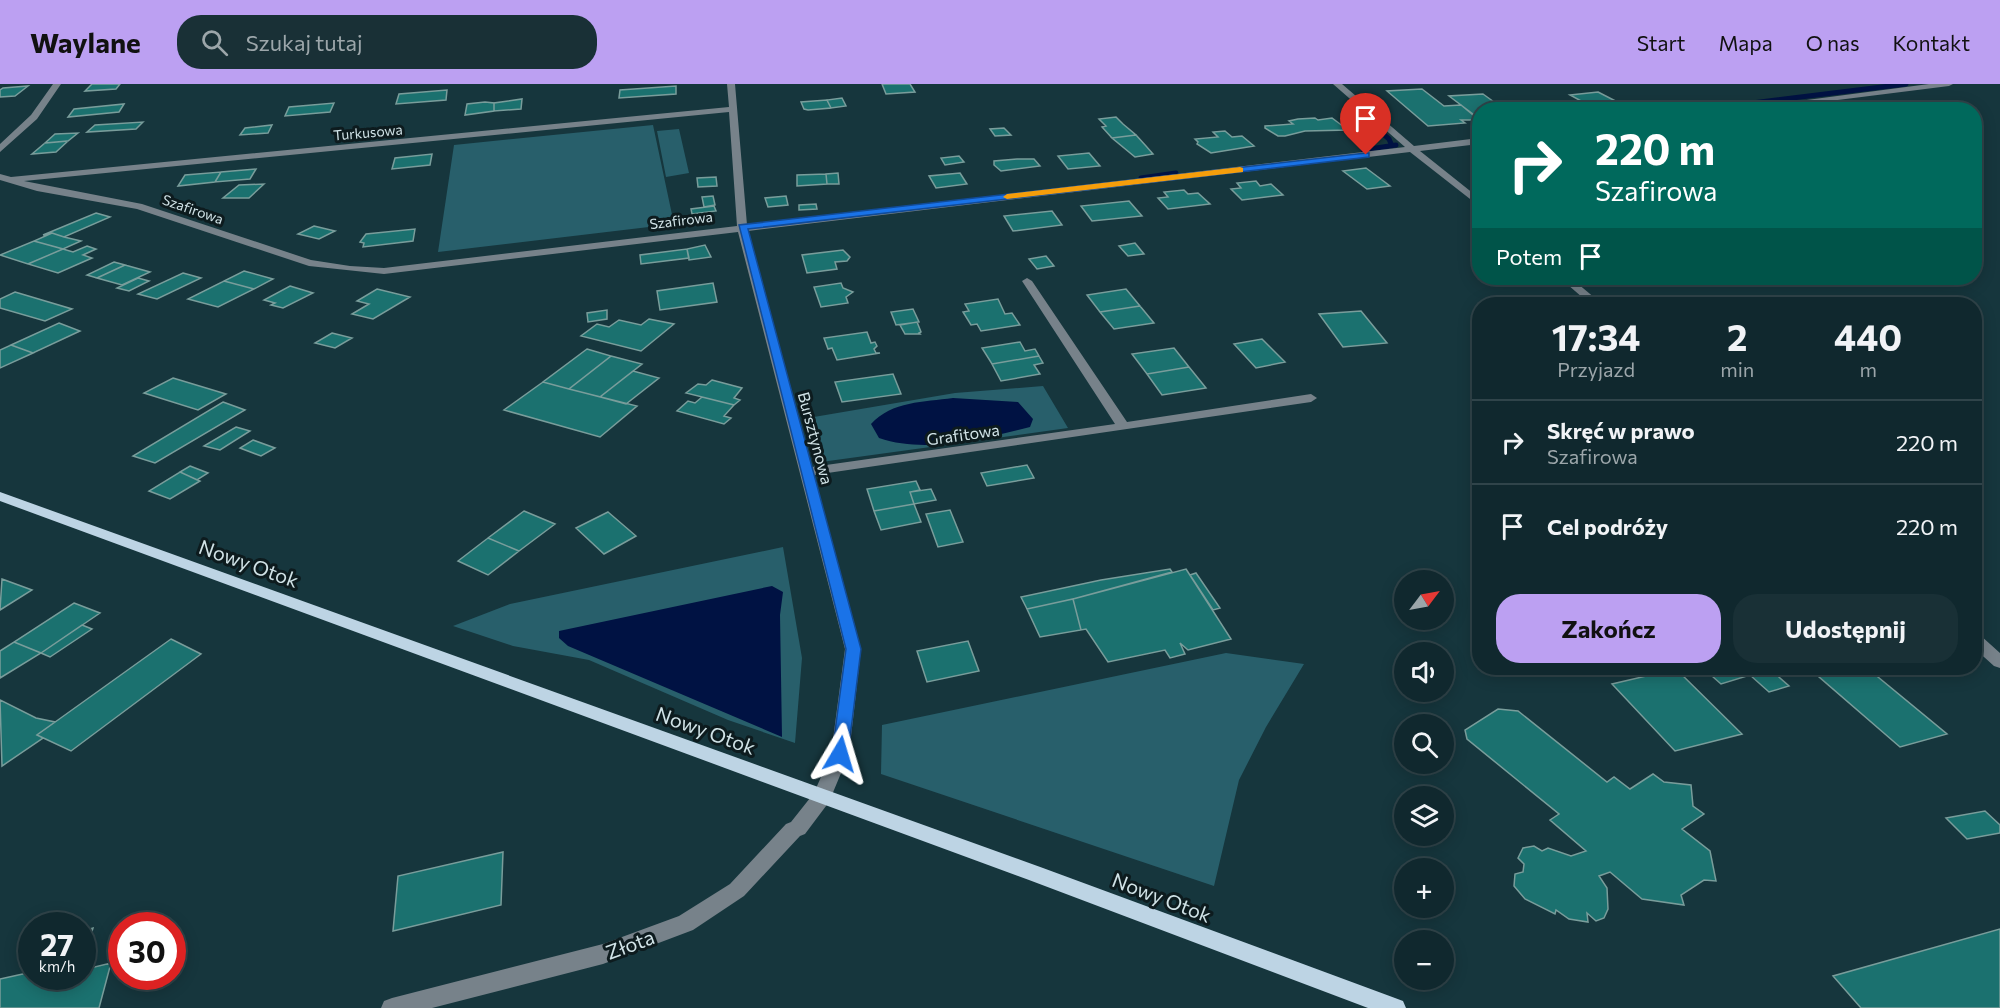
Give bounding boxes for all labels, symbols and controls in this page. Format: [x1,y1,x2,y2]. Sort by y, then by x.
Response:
search box [177,15,597,69]
text: Waylane [30,25,141,59]
icon: search [198,26,231,59]
text: Szukaj tutaj [246,29,363,56]
text: Start [1637,30,1685,55]
text: Mapa [1718,30,1773,55]
text: O nas [1806,30,1859,55]
text: Kontakt [1892,30,1970,55]
pin [1340,93,1391,155]
icon: arrive [1349,102,1382,135]
street label: Turkusowa [333,121,403,143]
text: 220 m [1595,122,1715,174]
icon: right [1496,126,1574,204]
text: Szafirowa [1595,174,1717,207]
street label: Szafirowa [160,191,226,227]
street label: Szafirowa [648,208,714,232]
icon: arrive [1574,240,1607,273]
text: Potem [1496,243,1562,270]
text: 17:34 [1552,314,1640,358]
text: 2 [1727,314,1748,358]
text: 440 [1834,314,1902,358]
text: Przyjazd [1557,357,1635,381]
text: min [1720,357,1754,381]
text: m [1859,357,1877,381]
street label: Bursztynowa [795,390,837,486]
text: Skręć w prawo [1547,417,1695,444]
street label: Grafitowa [925,419,1001,449]
icon: right [1496,426,1529,459]
text: 220 m [1896,429,1958,456]
text: Szafirowa [1547,444,1638,468]
icon: arrive [1496,510,1529,543]
text: Cel podróży [1547,513,1668,540]
text: 220 m [1896,513,1958,540]
street label: Nowy Otok [196,534,302,592]
north arrow [1394,570,1454,630]
map controls [1394,570,1454,990]
button: Zakończ [1496,594,1721,663]
button: Udostępnij [1733,594,1958,663]
button: sound [1394,642,1454,702]
street label: Nowy Otok [653,701,759,759]
button: search [1394,714,1454,774]
position arrow [808,722,872,786]
button: layers [1394,786,1454,846]
button: + [1394,858,1454,918]
street label: Nowy Otok [1109,867,1215,927]
speed limit sign: 30 [108,912,186,990]
street label: Złota [602,924,658,964]
text: 27 [40,925,74,962]
button: − [1394,930,1454,990]
text: km/h [39,957,75,975]

